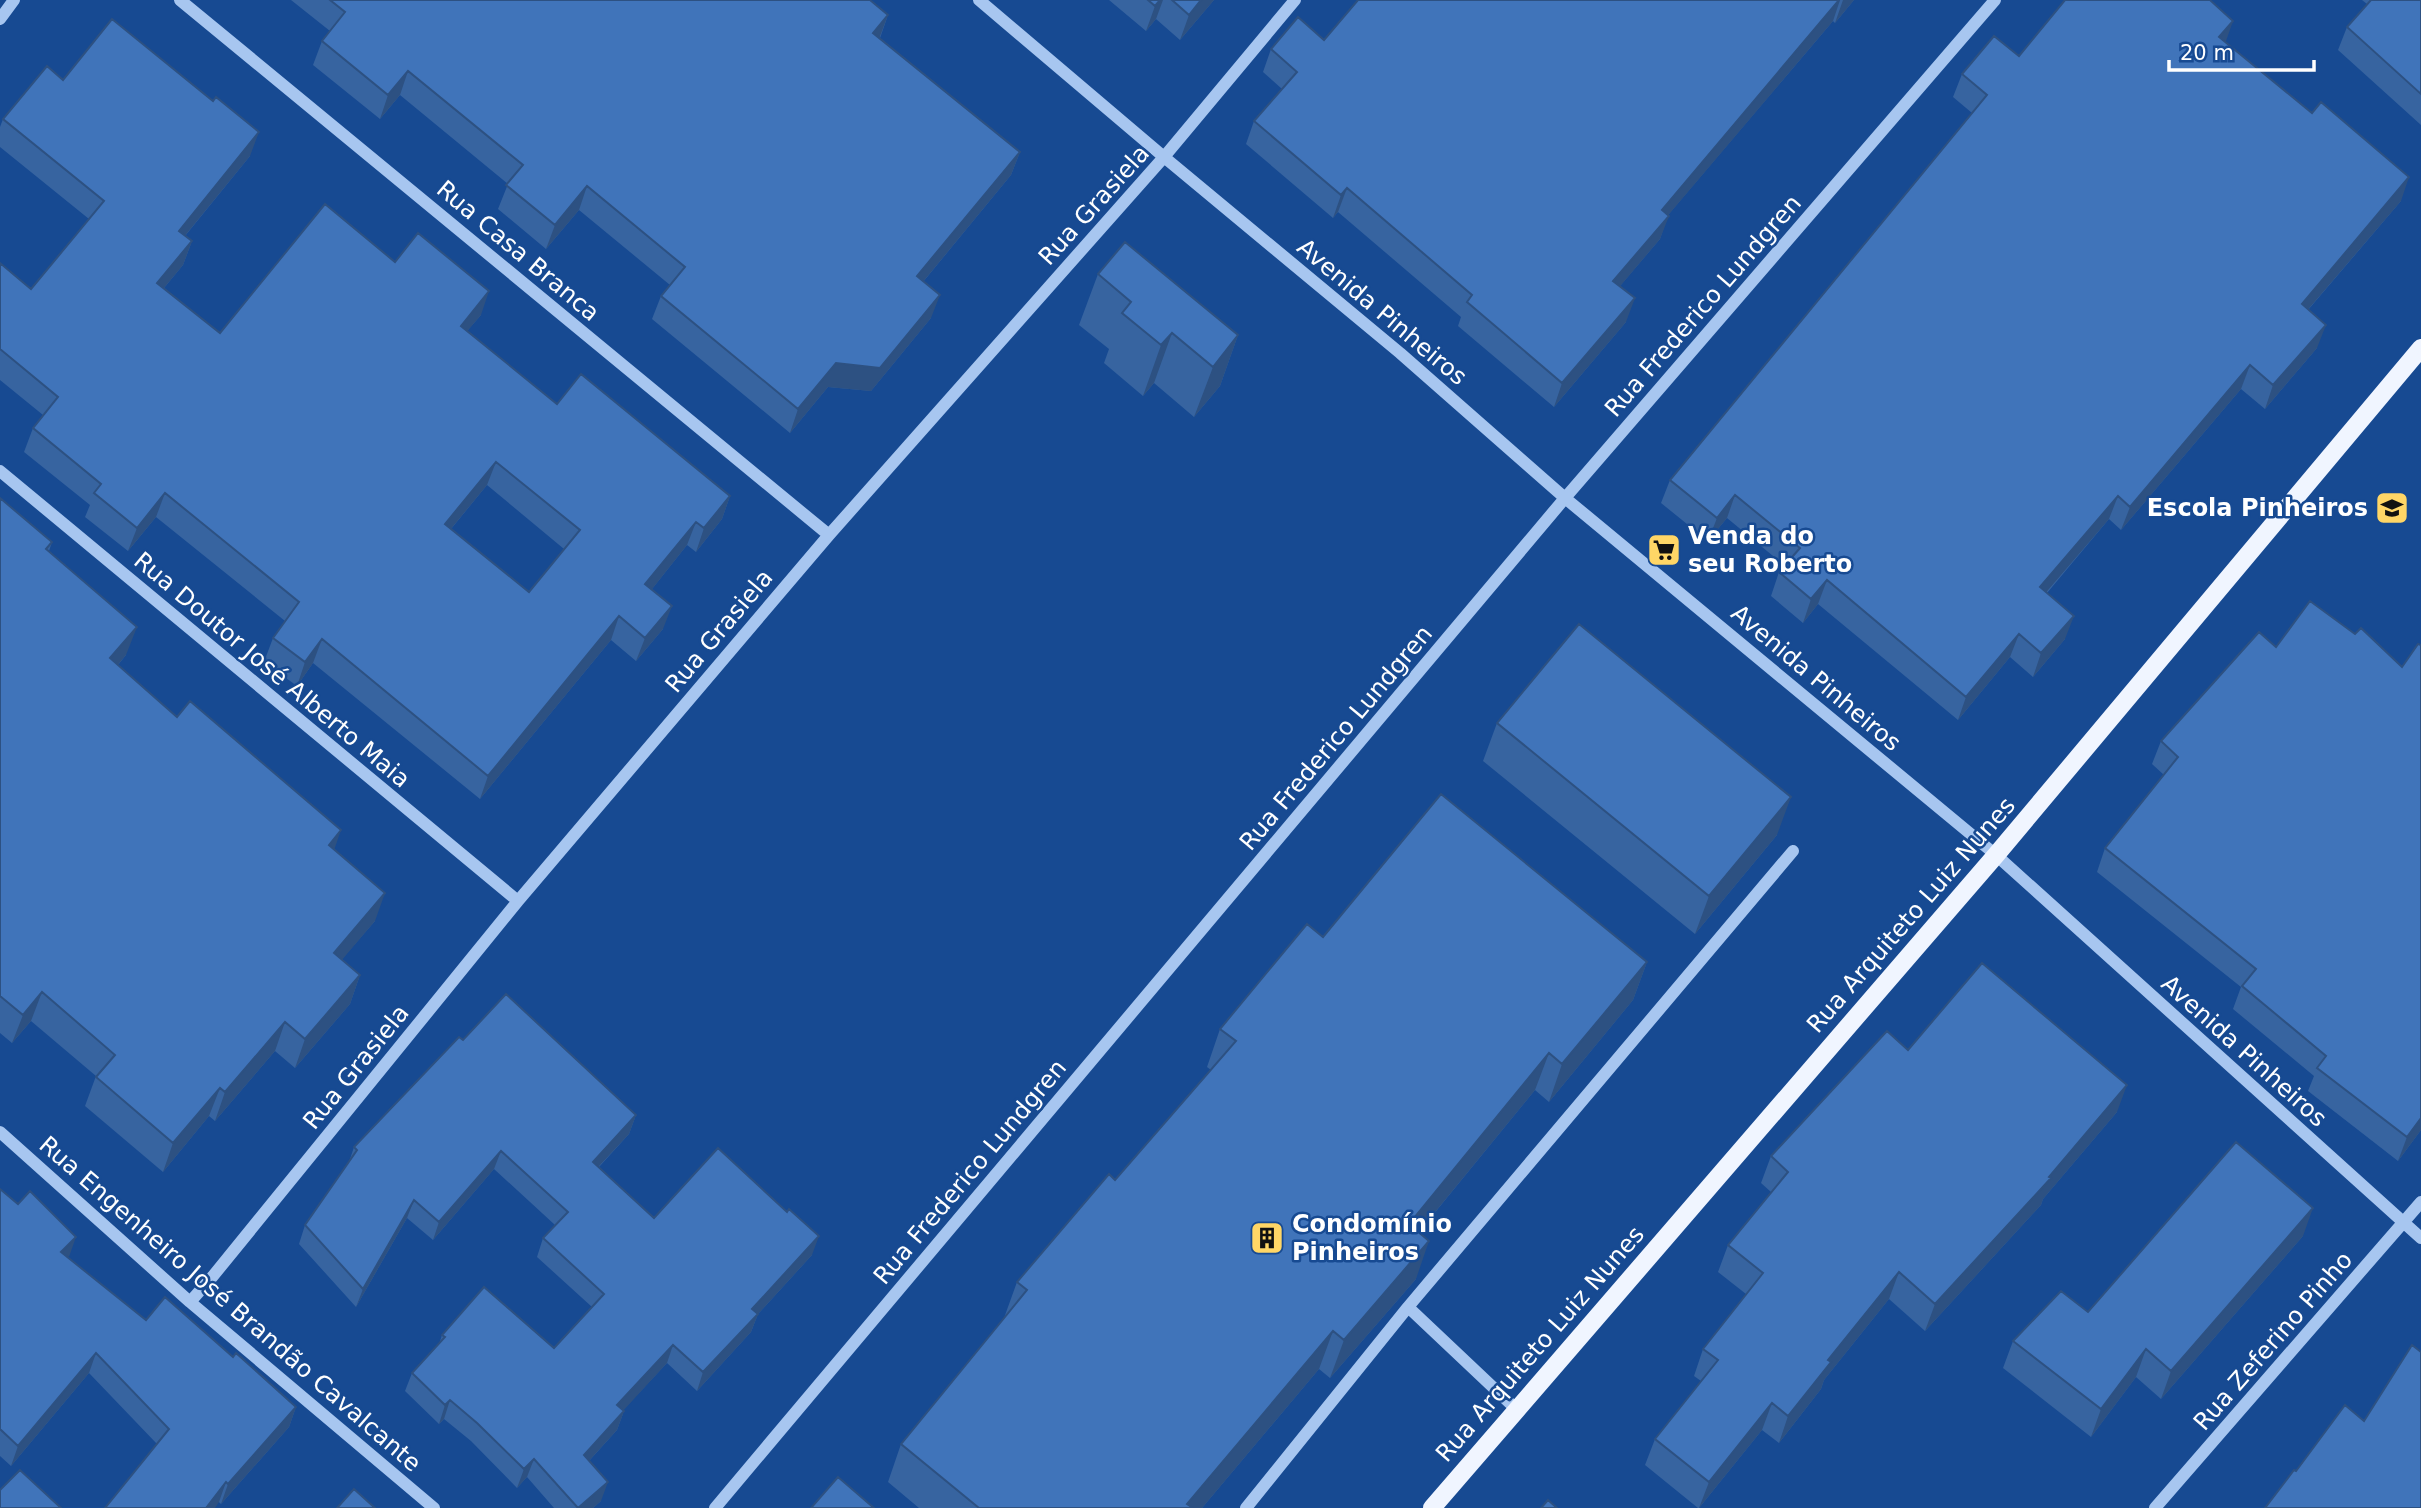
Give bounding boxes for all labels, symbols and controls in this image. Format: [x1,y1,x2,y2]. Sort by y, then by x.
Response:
scale bar [2169,28,2314,72]
text: 20 m [2180,41,2234,65]
street label: Rua Grasiela [1033,139,1155,271]
street label: Rua Casa Branca [431,175,605,327]
street label: Rua Frederico Lundgren [1599,189,1807,423]
street label: Avenida Pinheiros [1292,233,1472,391]
school or university icon: Escola Pinheiros [2373,489,2411,527]
place label: Escola Pinheiros [2147,494,2368,522]
place label: Venda do seu Roberto [1688,522,1852,578]
supermarket icon: Venda do seu Roberto [1645,531,1683,569]
street label: Rua Doutor José Alberto Maia [128,546,416,794]
street label: Rua Grasiela [660,564,778,698]
street label: Avenida Pinheiros [1726,599,1906,757]
street label: Rua Frederico Lundgren [1234,620,1438,856]
street label: Rua Arquiteto Luiz Nunes [1801,792,2021,1038]
street label: Avenida Pinheiros [2156,970,2332,1132]
street label: Rua Grasiela [297,999,415,1135]
street label: Rua Frederico Lundgren [868,1054,1072,1290]
street label: Rua Engenheiro José Brandão Cavalcante [33,1131,427,1477]
place label: Condomínio Pinheiros [1292,1210,1452,1266]
building icon: Condomínio Pinheiros [1248,1219,1286,1257]
street label: Rua Arquiteto Luiz Nunes [1430,1221,1650,1467]
street label: Rua Zeferino Pinho [2188,1246,2358,1436]

